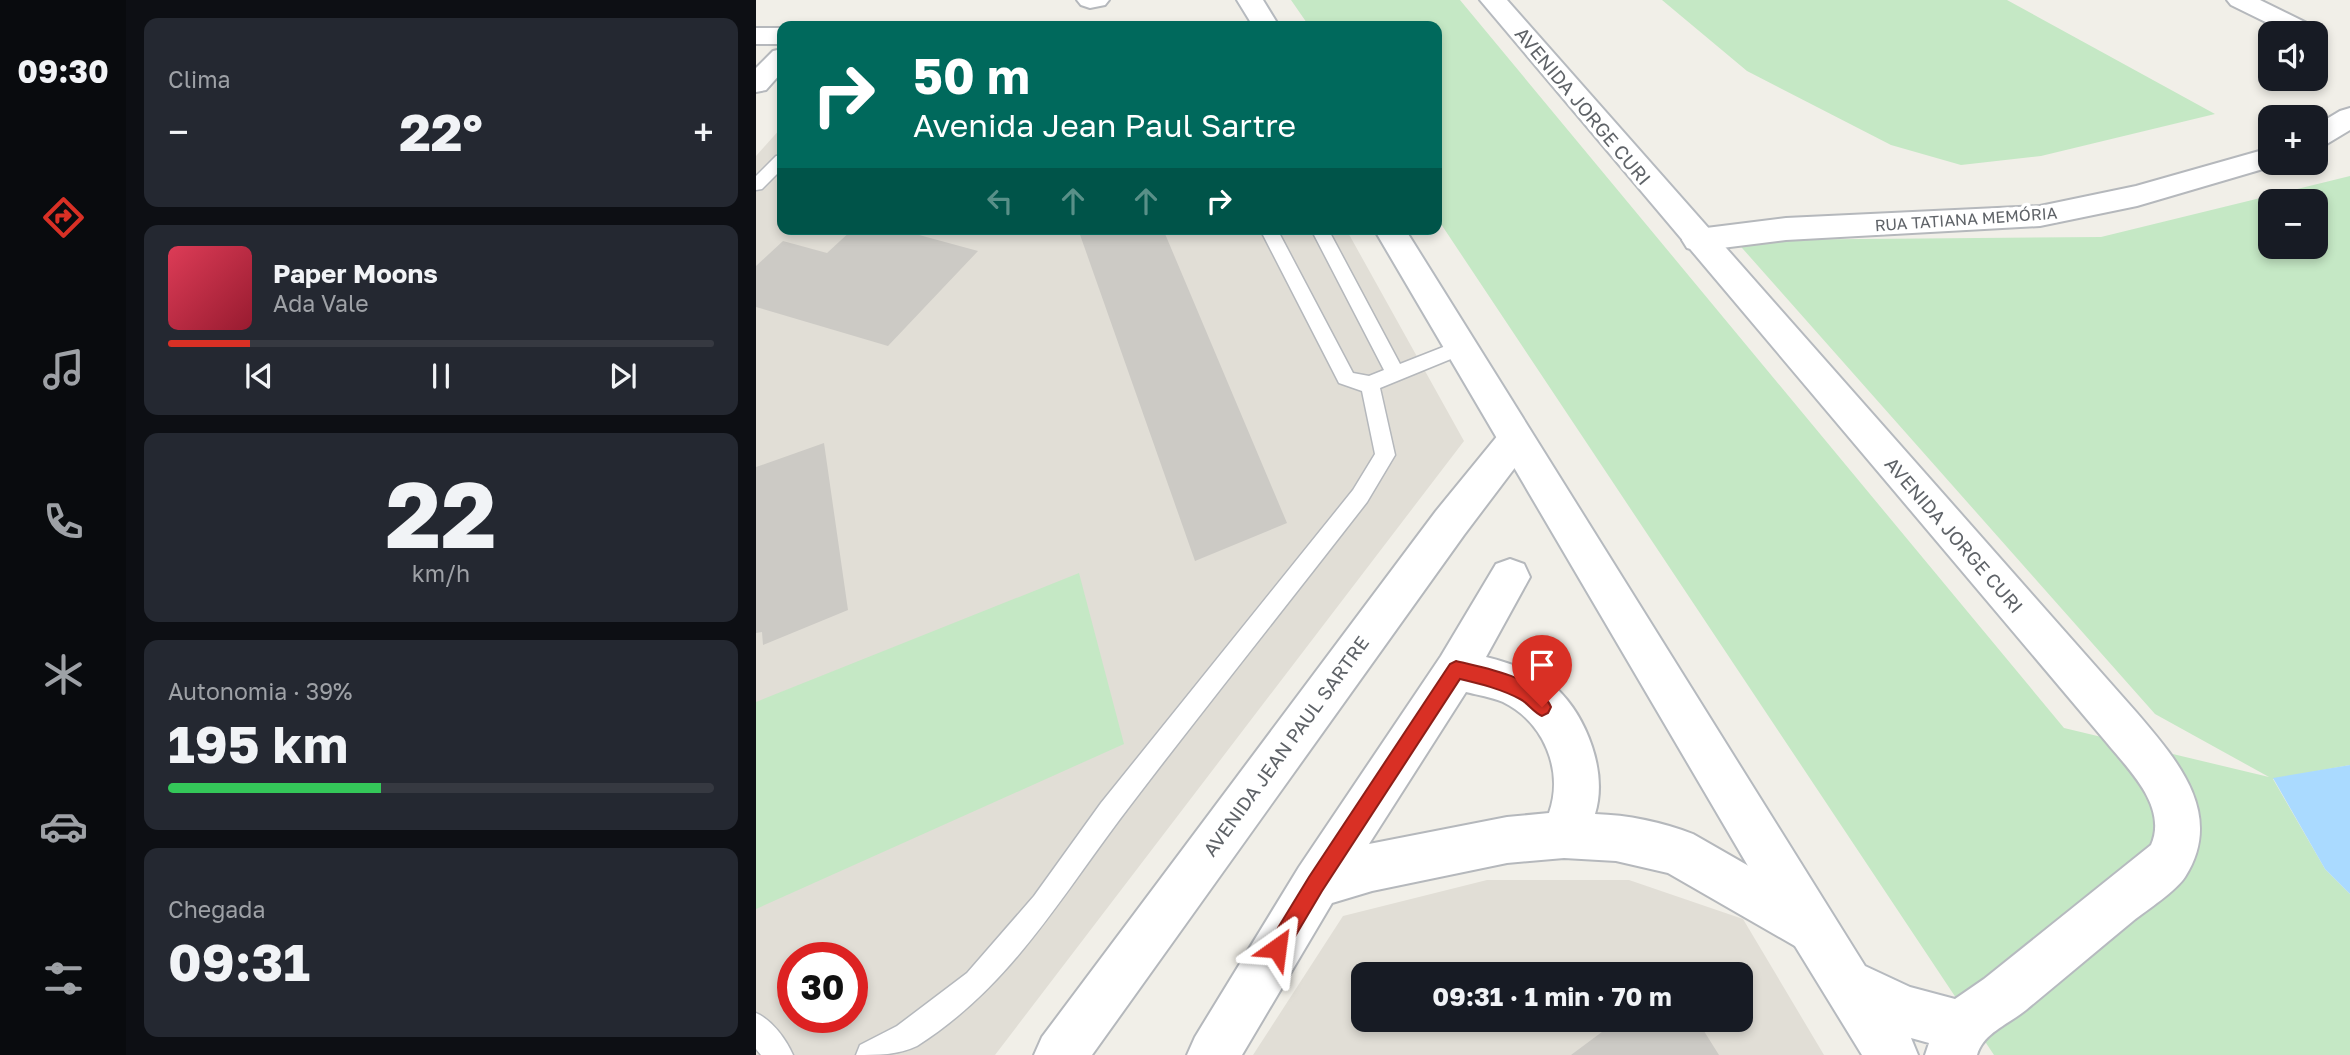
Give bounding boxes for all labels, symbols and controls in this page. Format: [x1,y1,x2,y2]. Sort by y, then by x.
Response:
map controls [2258,21,2328,259]
button: sound [2258,21,2328,91]
street label: AVENIDA JORGE CURI [1511,22,1656,189]
text: 50 m [913,46,1030,105]
icon: right [798,49,889,140]
text: 09:30 [17,52,109,90]
text: Clima [168,65,231,93]
text: 22° [399,100,483,162]
button: + [2258,105,2328,175]
text: Avenida Jean Paul Sartre [913,106,1296,144]
text: − [168,109,189,154]
text: + [693,109,714,154]
icon: left [981,182,1019,220]
icon: ahead [1054,182,1092,220]
icon: ahead [1127,182,1165,220]
icon: right [1200,182,1238,220]
button: − [2258,189,2328,259]
icon: directions [39,193,88,242]
street label: RUA TATIANA MEMÓRIA [1874,203,2058,235]
text: Paper Moons [273,258,438,289]
text: Ada Vale [273,289,369,317]
icon: music [39,345,88,394]
icon: previous [240,357,278,395]
icon: pause [422,357,460,395]
icon: next [604,357,642,395]
street label: AVENIDA JORGE CURI [1880,452,2028,617]
text: 22 [385,459,497,568]
icon: phone [39,497,88,546]
text: km/h [412,559,470,587]
street label: AVENIDA JEAN PAUL SARTRE [1198,631,1373,860]
pin [1512,635,1572,707]
icon: arrive [1523,646,1561,684]
icon: climate [39,650,88,699]
text: Autonomia · 39% [168,677,352,705]
text: 195 km [168,712,348,774]
icon: car [39,802,88,851]
text: Chegada [168,895,265,923]
position arrow [1240,911,1314,985]
text: 09:31 [168,930,310,992]
speed limit sign: 30 [777,942,868,1033]
icon: filters [39,954,88,1003]
text: 09:31 · 1 min · 70 m [1432,981,1672,1012]

